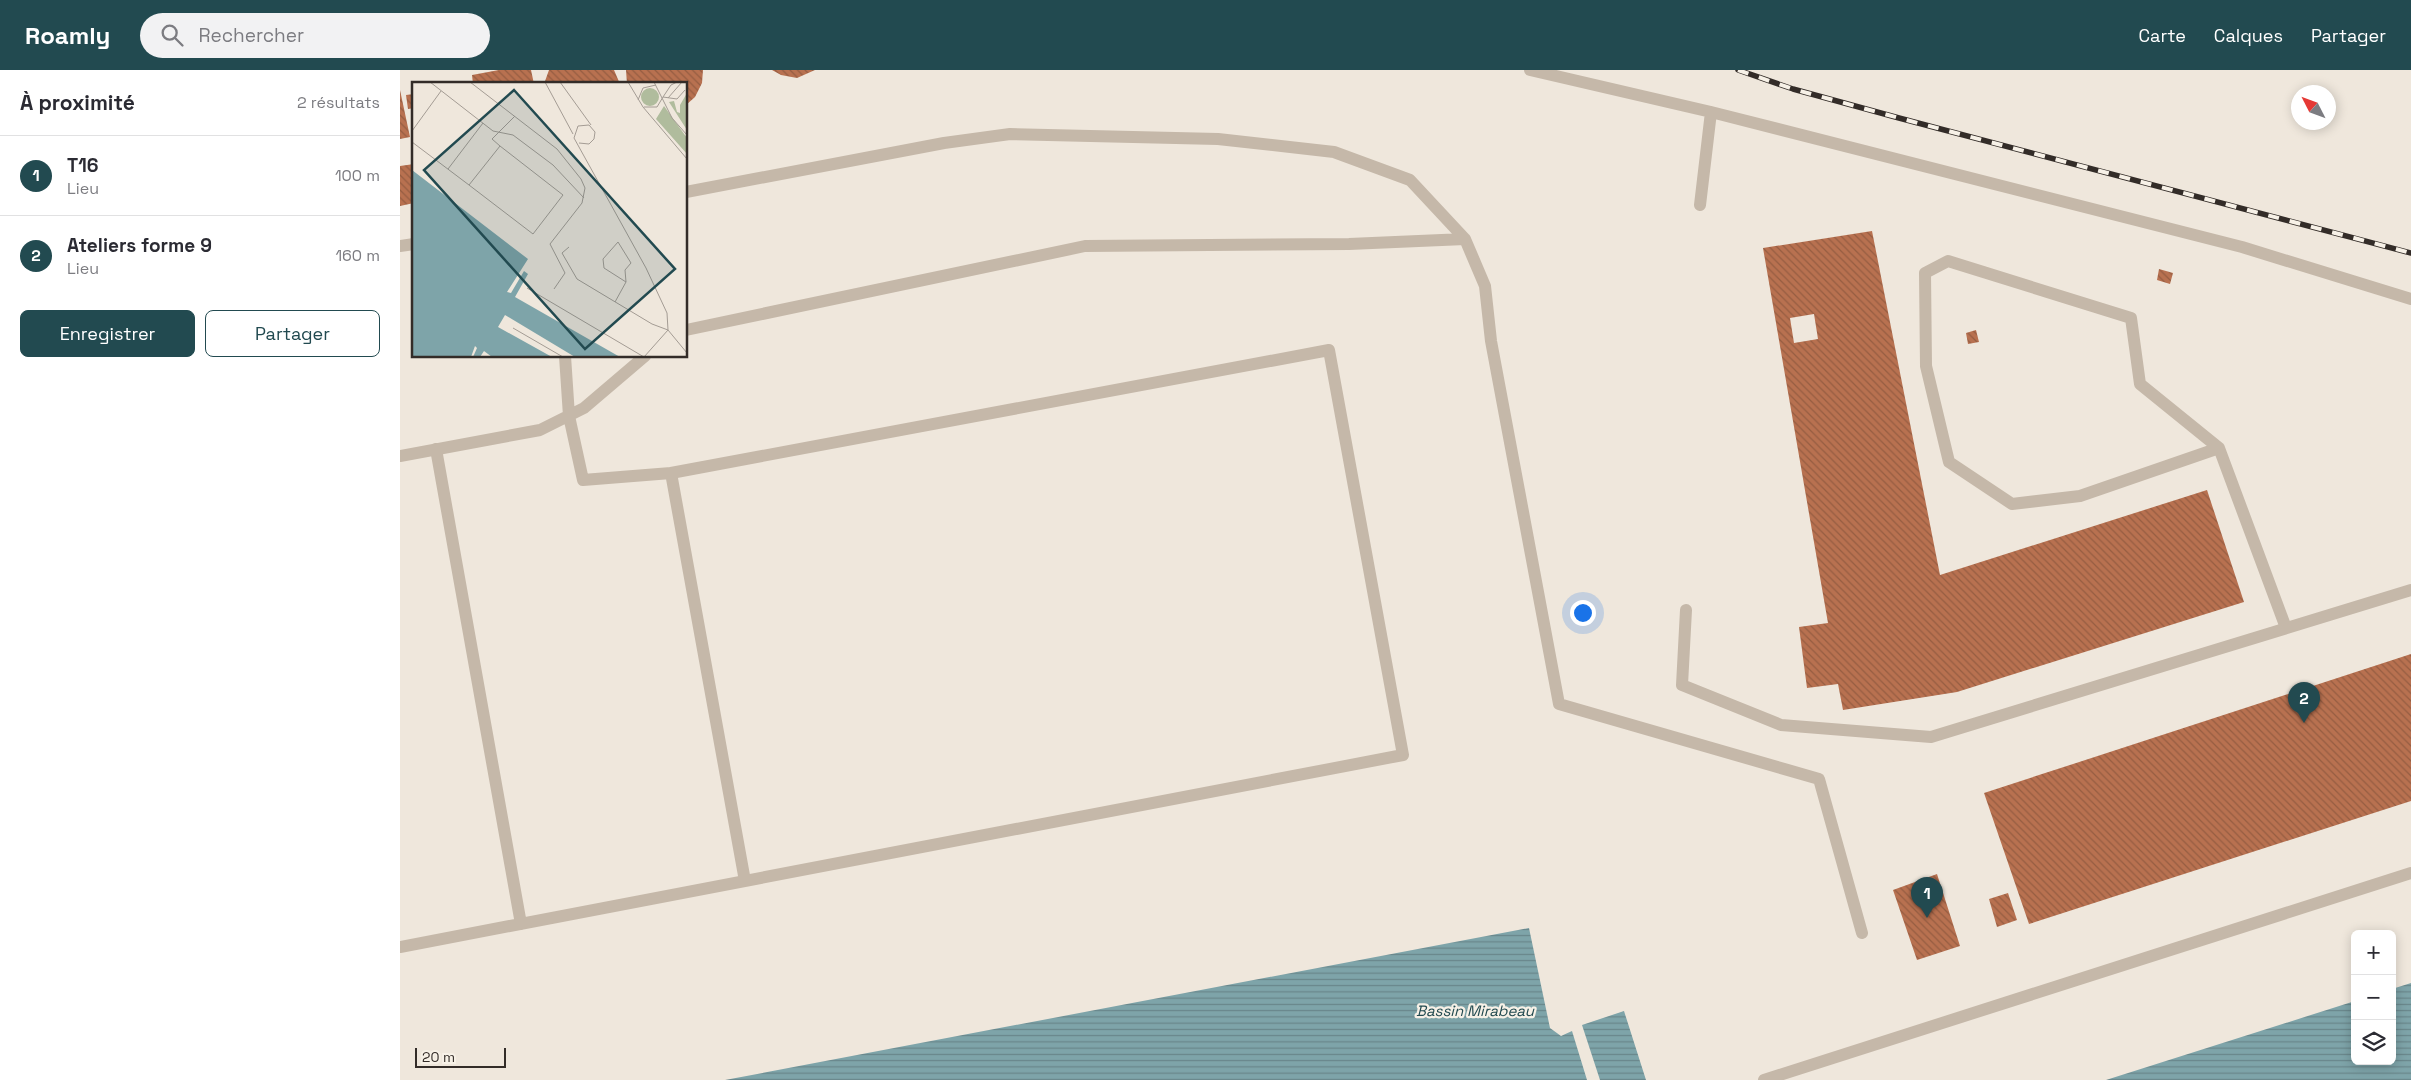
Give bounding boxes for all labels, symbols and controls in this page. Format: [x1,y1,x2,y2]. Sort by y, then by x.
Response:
search box [140,13,490,58]
text: Roamly [25,20,110,51]
icon: search [158,21,186,49]
text: Rechercher [198,23,304,48]
text: Carte [2139,24,2186,47]
text: Calques [2214,24,2283,47]
text: Partager [2311,24,2386,47]
inset map [412,82,688,358]
north arrow [2291,85,2336,130]
text: À proximité [20,89,135,116]
text: 2 résultats [297,92,380,113]
text: T16 [67,153,99,178]
text: 1 [32,165,40,186]
text: 100 m [335,165,380,186]
text: Lieu [67,178,99,199]
text: Ateliers forme 9 [67,233,212,258]
text: 2 [31,245,41,266]
text: 160 m [335,245,380,266]
text: Lieu [67,258,99,279]
button: Enregistrer [20,310,195,357]
button: Partager [205,310,380,357]
your location [1570,600,1596,626]
pin: 2 [2288,682,2320,723]
pin: 1 [1911,877,1943,918]
map controls [2351,930,2396,1065]
button: + [2351,930,2396,975]
button: − [2351,975,2396,1020]
water label: Bassin Mirabeau [1416,1001,1535,1020]
button: layers [2351,1020,2396,1065]
scale bar [415,1045,506,1068]
text: 20 m [422,1048,455,1066]

